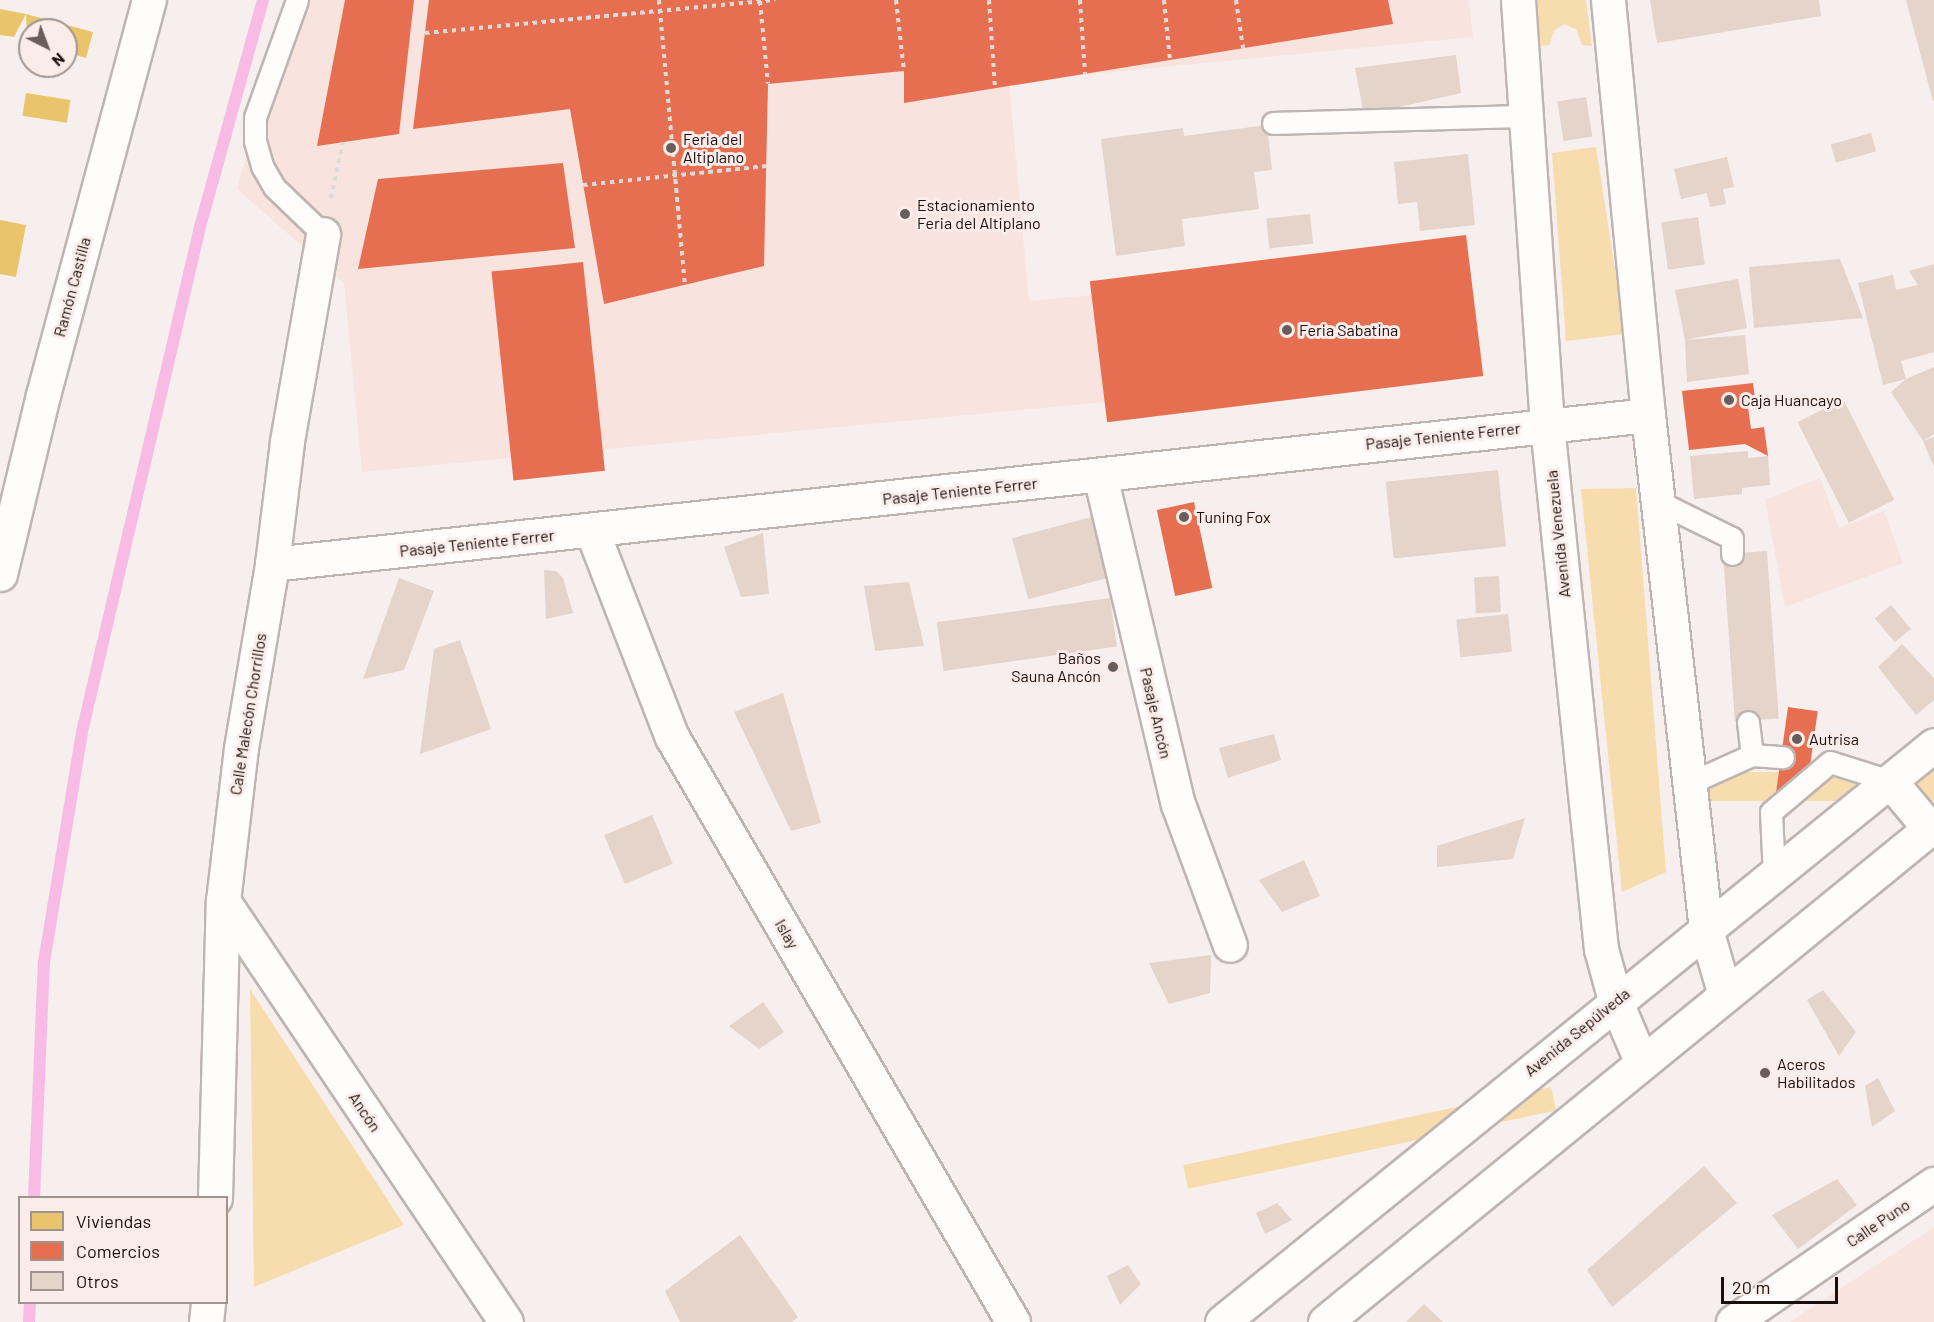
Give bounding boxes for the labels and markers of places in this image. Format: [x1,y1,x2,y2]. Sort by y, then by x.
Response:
place label: Feria del Altiplano [683,129,744,167]
marker: Feria del Altiplano [664,141,678,155]
place label: Estacionamiento Feria del Altiplano [917,195,1041,233]
marker: Estacionamiento Feria del Altiplano [898,207,912,221]
place label: Feria Sabatina [1299,320,1398,340]
marker: Feria Sabatina [1280,323,1294,337]
place label: Caja Huancayo [1741,390,1842,410]
marker: Caja Huancayo [1722,393,1736,407]
place label: Tuning Fox [1196,507,1271,527]
marker: Tuning Fox [1177,510,1191,524]
place label: Baños Sauna Ancón [1011,648,1101,686]
marker: Baños Sauna Ancón [1106,660,1120,674]
place label: Autrisa [1809,729,1859,749]
marker: Autrisa [1790,732,1804,746]
place label: Aceros Habilitados [1777,1054,1855,1092]
marker: Aceros Habilitados [1758,1066,1772,1080]

